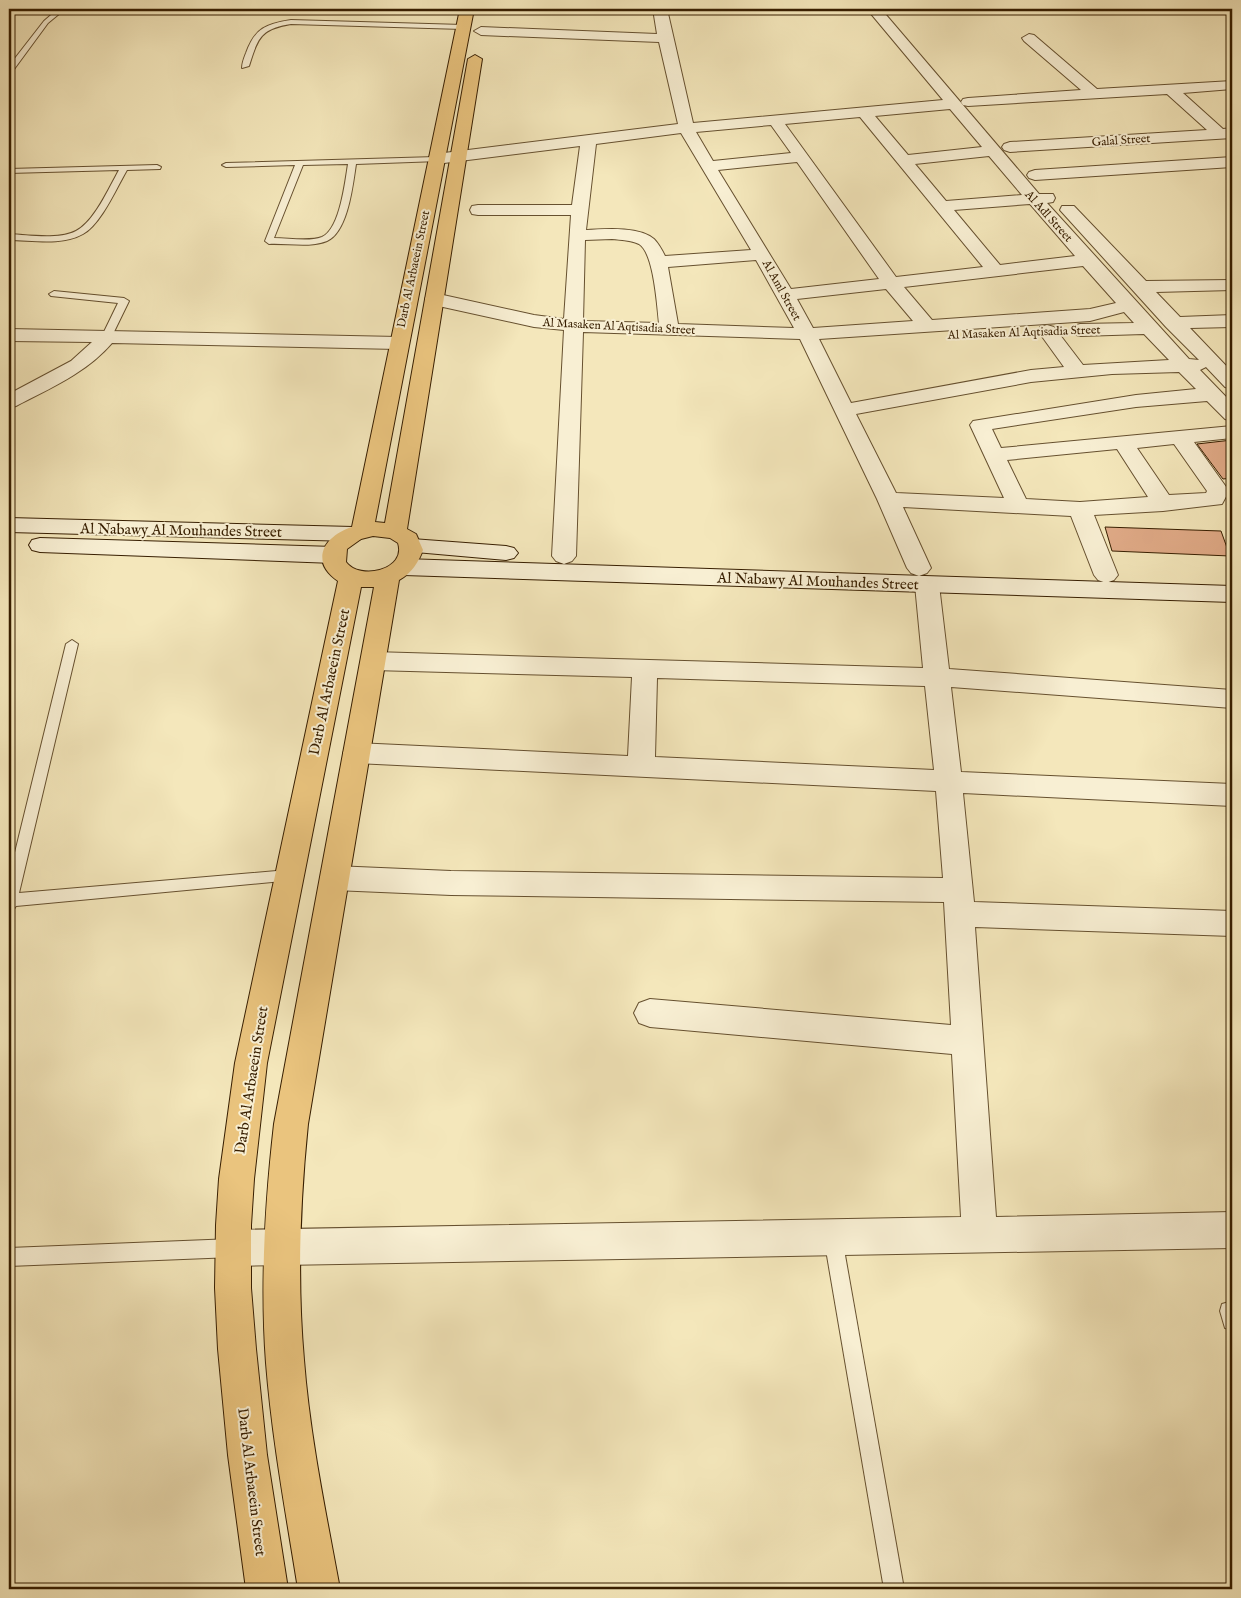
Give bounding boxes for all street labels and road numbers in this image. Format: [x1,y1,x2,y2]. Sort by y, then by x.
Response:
street label: Galal Street [1091,131,1151,150]
street label: Al Adl Street [1021,187,1076,245]
street label: Darb Al Arbaeein Street [394,209,433,329]
street label: Al Aml Street [758,256,804,323]
street label: Al Masaken Al Aqtisadia Street [541,315,696,339]
street label: Al Masaken Al Aqtisadia Street [946,322,1101,344]
street label: Al Nabawy Al Mouhandes Street [79,519,282,542]
street label: Al Nabawy Al Mouhandes Street [716,568,919,595]
street label: Darb Al Arbaeein Street [305,607,354,757]
street label: Darb Al Arbaeein Street [230,1005,273,1155]
street label: Darb Al Arbaeein Street [233,1407,270,1557]

